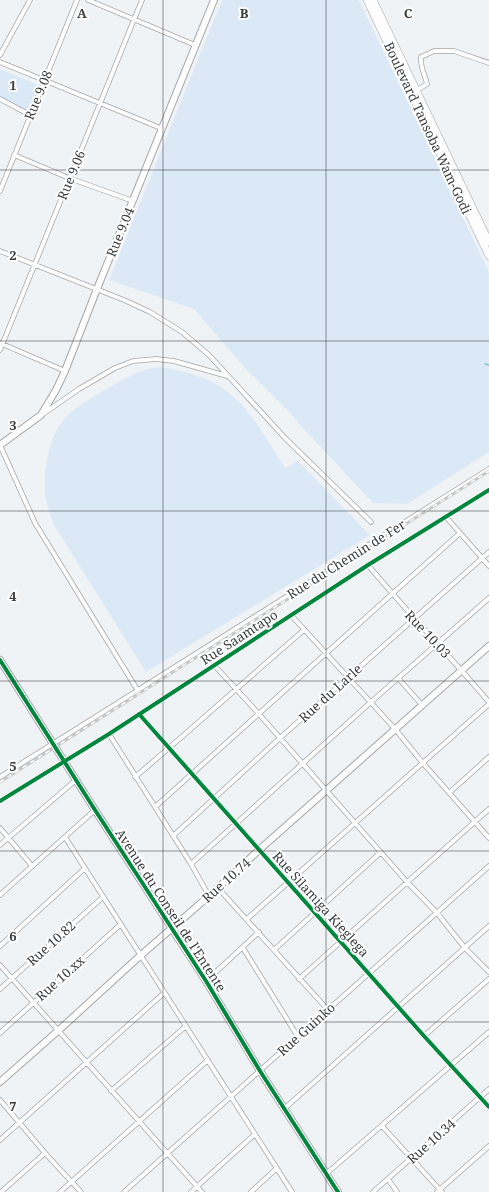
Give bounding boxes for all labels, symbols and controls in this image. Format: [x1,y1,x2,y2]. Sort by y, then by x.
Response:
text: A [77,4,87,22]
text: B [240,4,249,22]
text: C [404,4,413,22]
street label: Boulevard Tansoba Wam-Godi [380,39,476,217]
street label: Rue 9.08 [20,67,56,123]
text: 1 [9,76,17,94]
street label: Rue 9.06 [53,147,89,203]
street label: Rue 9.04 [102,204,138,260]
text: 2 [9,246,17,264]
text: 3 [9,416,17,434]
street label: Rue du Chemin de Fer [283,515,409,603]
text: 4 [9,587,17,605]
street label: Rue Saamtapo [197,605,281,669]
street label: Rue 10.03 [401,606,455,662]
street label: Rue du Larle [295,660,366,726]
text: 5 [9,757,17,775]
street label: Avenue du Conseil de l'Entente [111,825,231,995]
street label: Rue Silamiga Kieglega [269,847,373,961]
street label: Rue 10.74 [198,853,255,907]
street label: Rue 10.82 [23,916,79,970]
text: 6 [9,927,17,945]
street label: Rue 10.xx [32,951,89,1005]
street label: Rue Guinko [273,998,339,1060]
text: 7 [9,1097,17,1115]
street label: Rue 10.34 [403,1114,460,1168]

